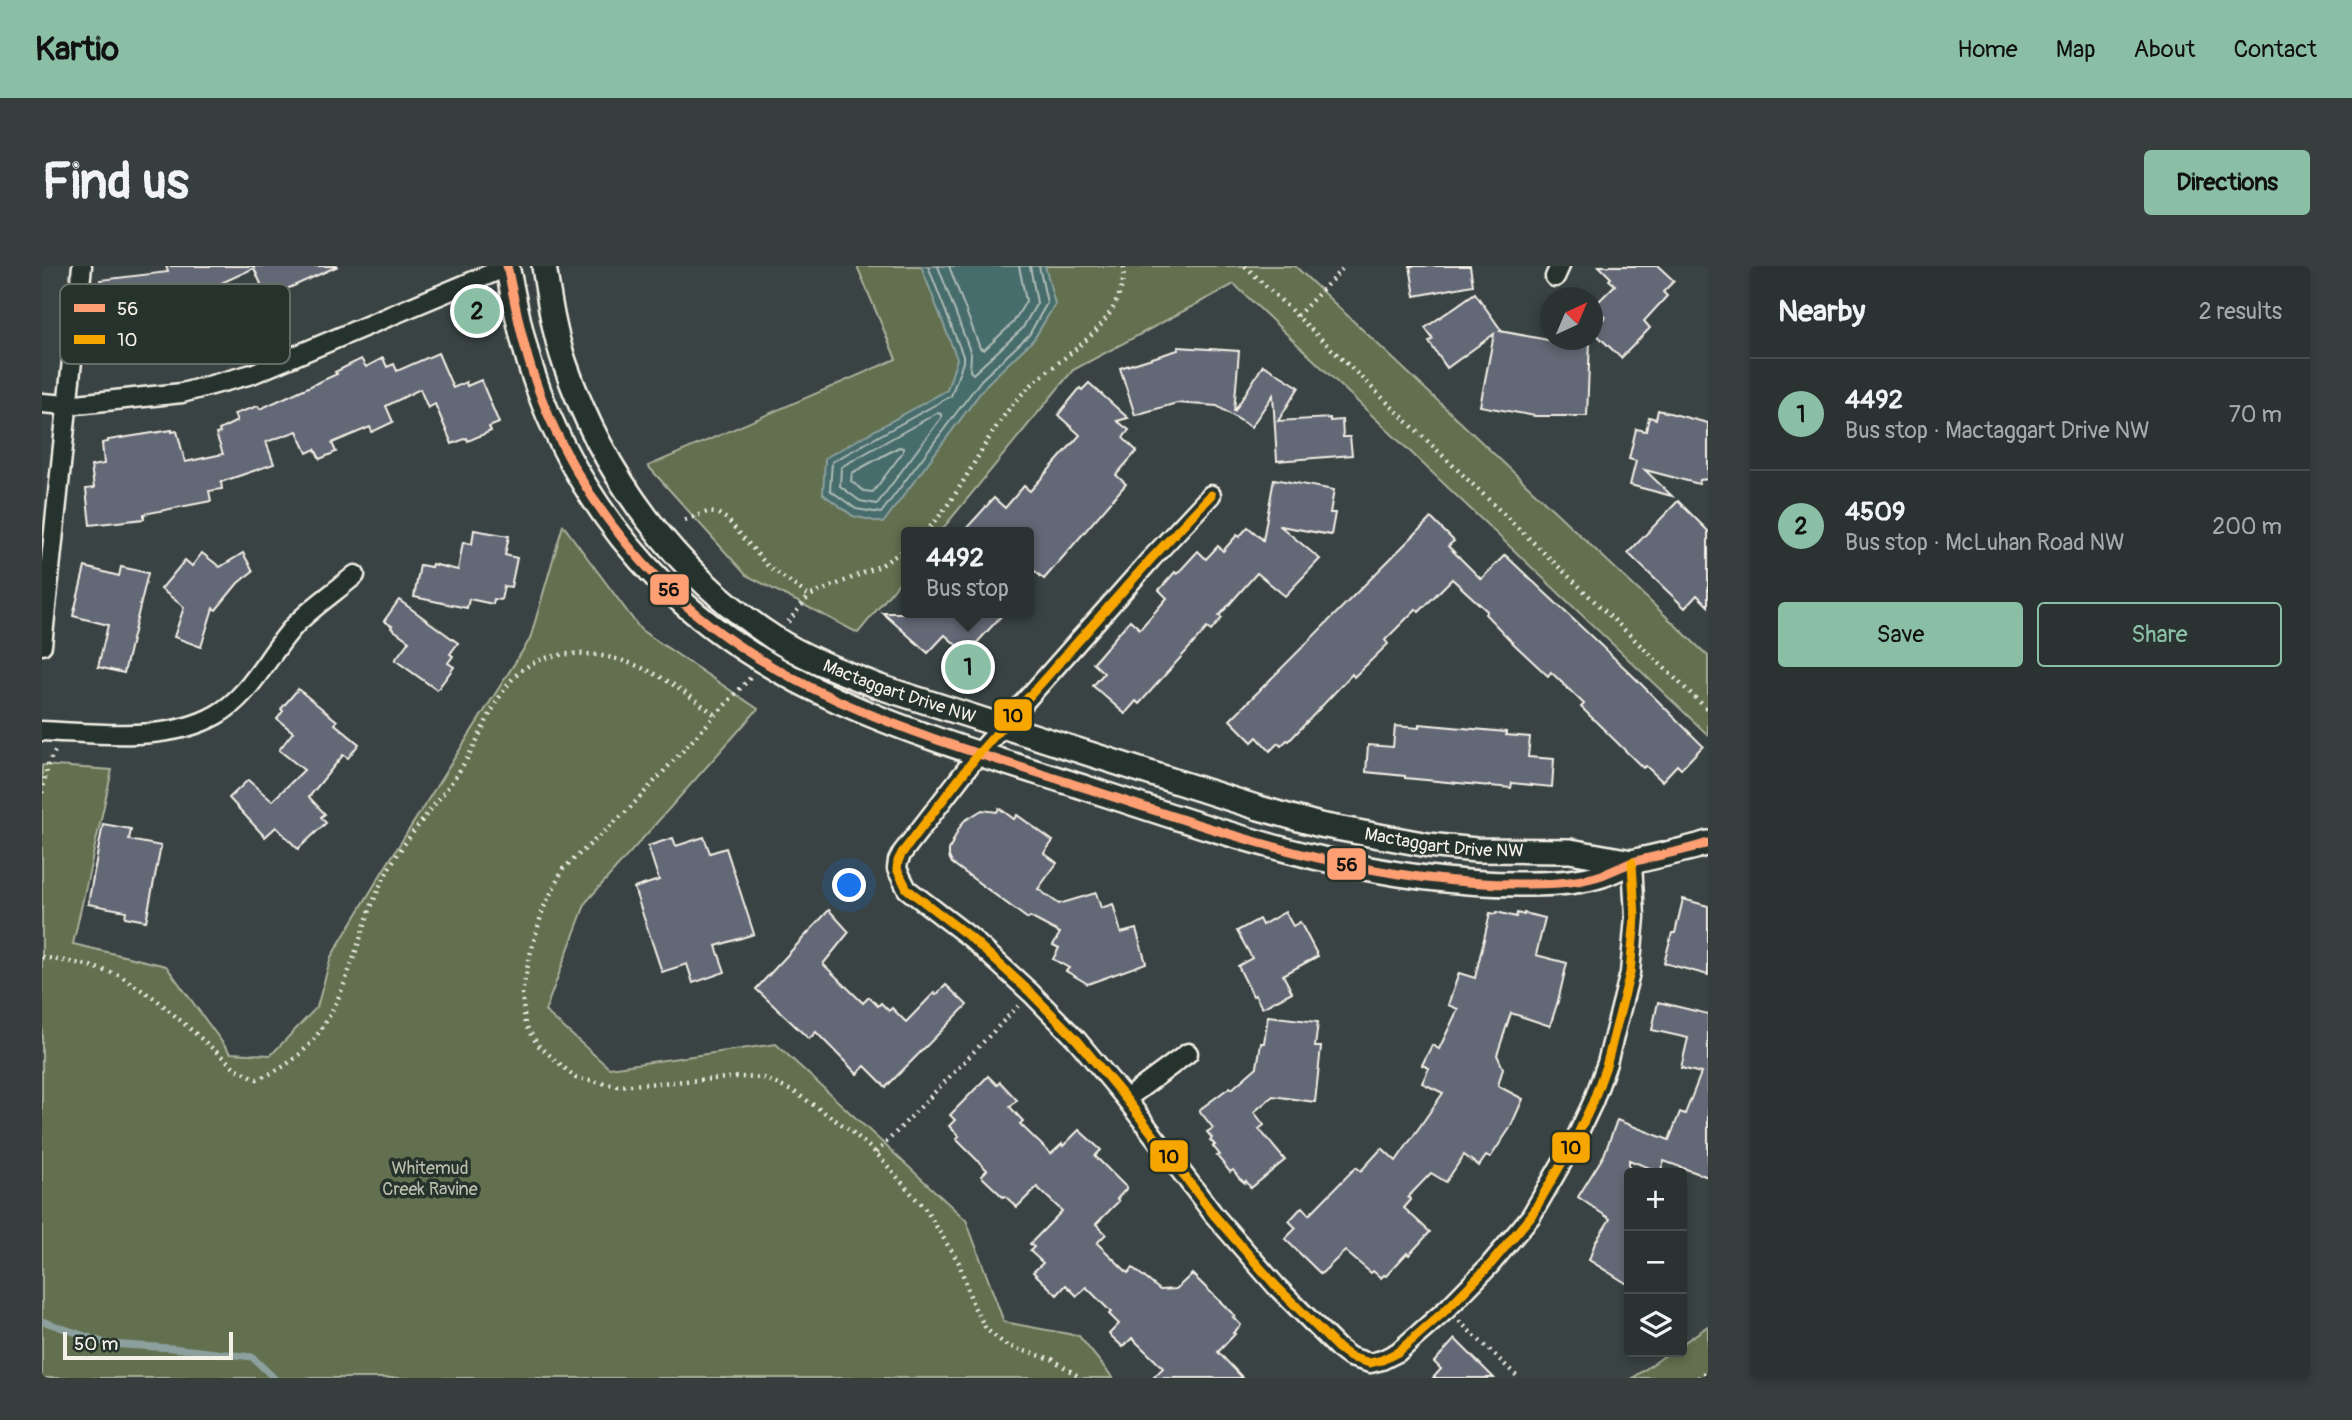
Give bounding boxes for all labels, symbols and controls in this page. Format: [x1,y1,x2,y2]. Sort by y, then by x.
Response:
text: Kartio [35,29,119,70]
text: Home [1957,35,2018,64]
text: Map [2056,35,2096,64]
text: About [2134,35,2196,64]
text: Contact [2234,35,2317,64]
button: Directions [2144,150,2310,215]
text: Find us [42,152,189,213]
legend [60,284,290,364]
pin: 2 [454,285,500,337]
north arrow [1540,287,1603,350]
text: Nearby [1778,293,1865,330]
text: 56 [117,297,138,321]
text: 2 results [2199,297,2282,326]
text: 10 [117,328,137,352]
text: 4492 [1845,384,1903,416]
text: 1 [1797,400,1806,429]
text: 70 m [2229,400,2282,429]
text: Bus stop · Mactaggart Drive NW [1845,416,2150,445]
text: 4509 [1845,496,1905,528]
text: 2 [1795,512,1807,541]
text: 200 m [2212,512,2282,541]
popup [901,527,1034,618]
text: Bus stop · McLuhan Road NW [1845,528,2125,557]
text: 4492 [926,542,984,574]
line badge: 56 [649,573,690,606]
text: Bus stop [926,574,1009,603]
text: 56 [658,578,680,602]
button: Save [1778,602,2023,667]
button: Share [2037,602,2282,667]
pin: 1 [945,641,991,693]
street label: Mactaggart Drive NW [819,654,979,729]
line badge: 10 [993,698,1033,732]
text: 10 [1003,704,1023,728]
street label: Mactaggart Drive NW [1363,822,1524,863]
line badge: 56 [1326,847,1367,881]
text: 56 [1336,853,1358,877]
your location [832,868,866,902]
line badge: 10 [1551,1131,1591,1164]
text: 10 [1561,1136,1581,1160]
line badge: 10 [1149,1139,1189,1173]
text: 10 [1159,1145,1179,1169]
park label: Whitemud Creek Ravine [382,1157,478,1201]
map controls [1624,1168,1687,1357]
button: + [1624,1168,1687,1231]
button: − [1624,1231,1687,1294]
button: layers [1624,1294,1687,1357]
scale bar [63,1329,233,1361]
text: 50 m [74,1332,118,1356]

